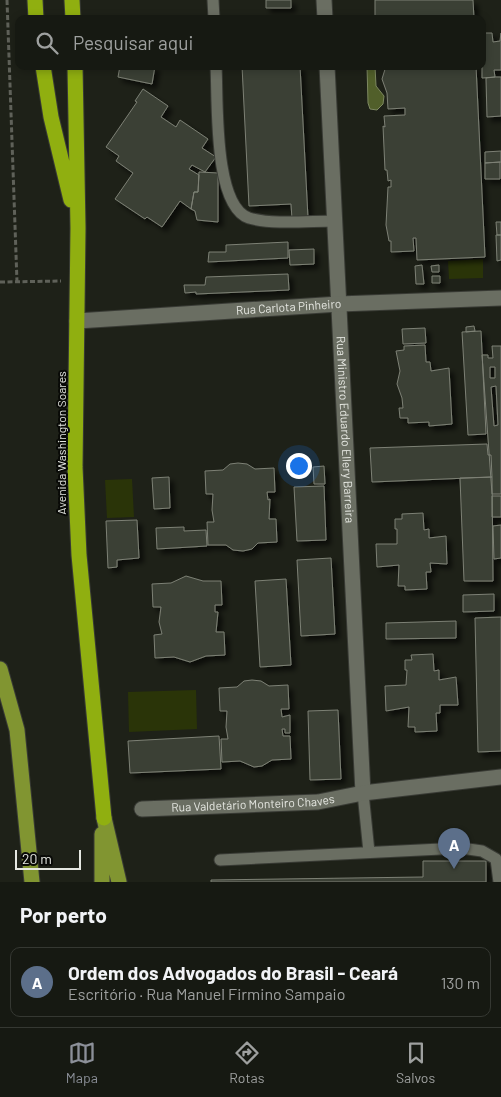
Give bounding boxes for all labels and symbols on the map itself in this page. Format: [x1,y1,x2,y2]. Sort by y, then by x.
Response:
street label: Rua Carlota Pinheiro [235,296,342,317]
street label: Rua Ministro Eduardo Ellery Barreira [334,336,358,523]
street label: Avenida Washington Soares [54,371,68,515]
your location [286,453,312,479]
street label: Rua Valdetário Monteiro Chaves [171,791,336,814]
pin: A [438,828,470,869]
scale bar [15,847,81,870]

